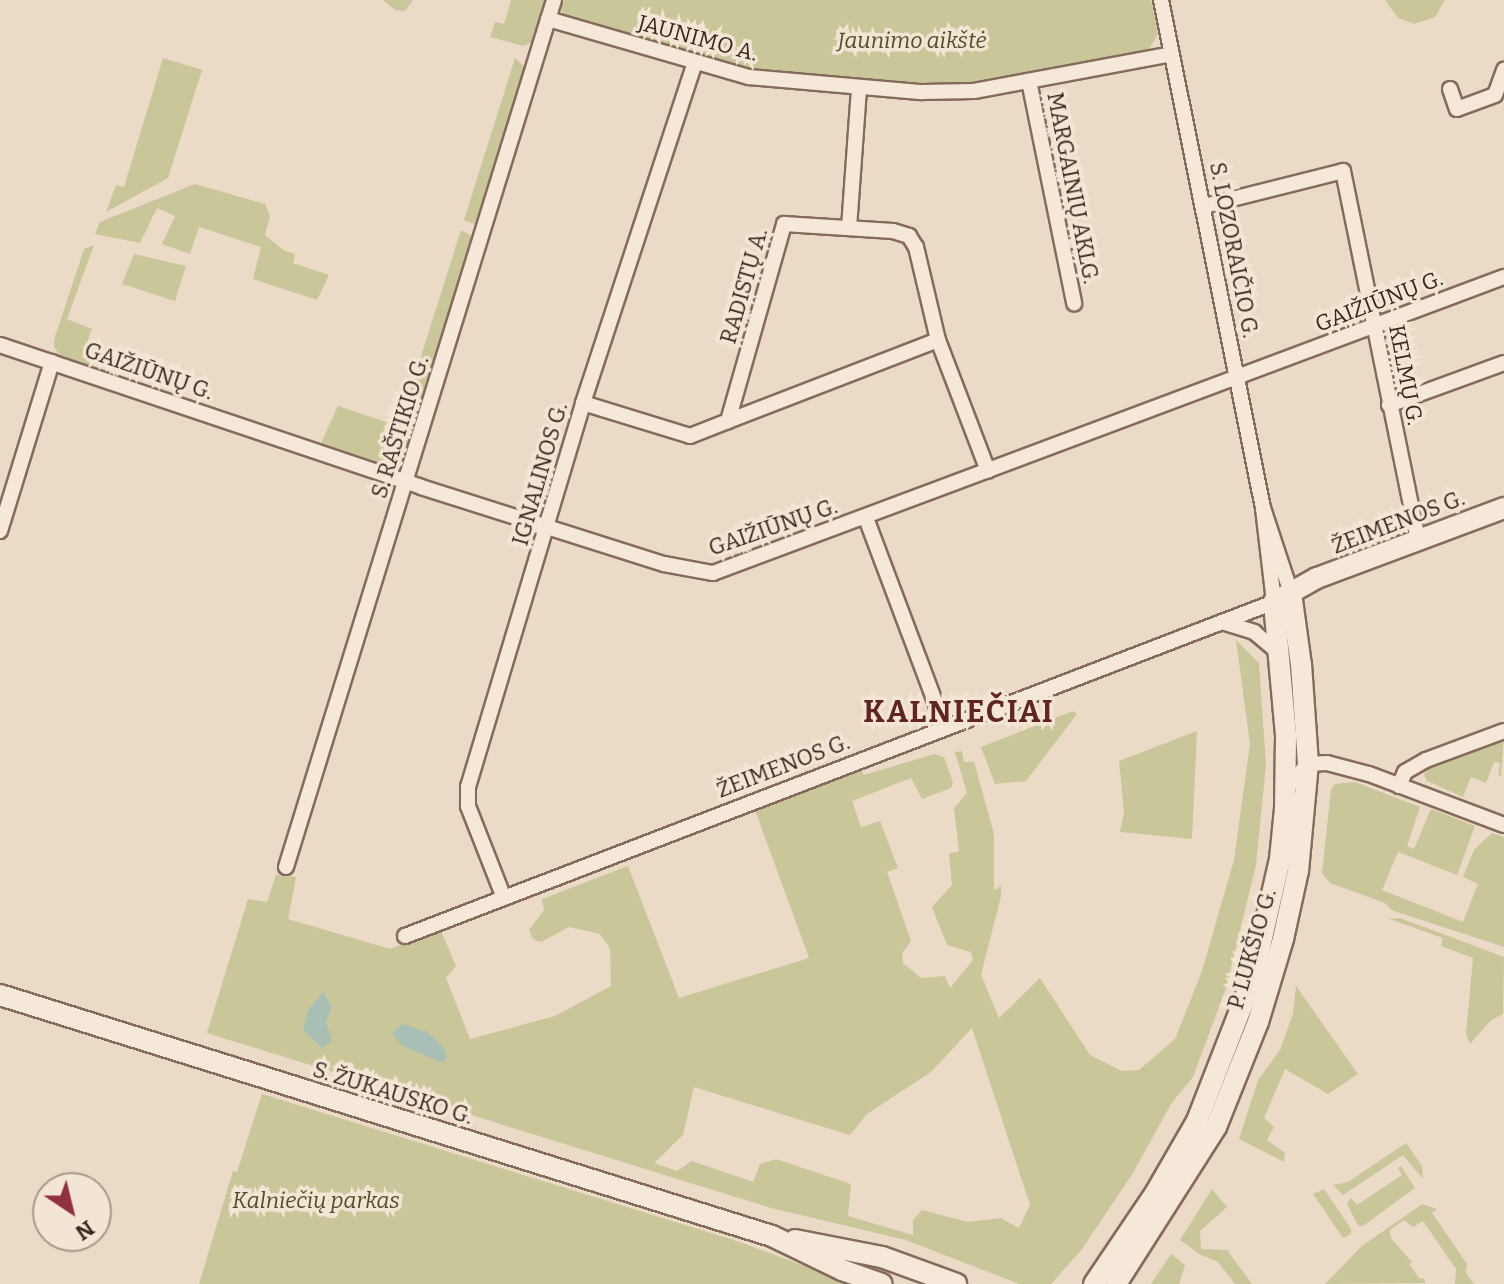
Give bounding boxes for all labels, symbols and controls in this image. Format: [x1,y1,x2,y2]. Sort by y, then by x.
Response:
street label: JAUNIMO A. [635,9,761,67]
park label: Jaunimo aikštė [837,28,987,54]
street label: MARGAINIŲ AKLG. [1041,90,1105,286]
street label: S. LOZORAIČIO G. [1204,160,1264,340]
street label: RADISTŲ A. [715,225,773,347]
street label: GAIŽIŪNŲ G. [1312,265,1446,337]
street label: KELMŲ G. [1383,323,1429,427]
street label: GAIŽIŪNŲ G. [81,337,217,405]
street label: S. RAŠTIKIO G. [366,353,434,501]
street label: IGNALINOS G. [507,399,573,549]
street label: ŽEIMENOS G. [1328,485,1468,559]
street label: GAIŽIŪNŲ G. [705,493,841,561]
district label: KALNIEČIAI [863,694,1055,730]
street label: ŽEIMENOS G. [713,729,853,803]
street label: P. LUKŠIO G. [1222,886,1282,1012]
street label: S. ŽUKAUSKO G. [310,1056,476,1130]
north arrow [32,1172,112,1252]
park label: Kalniečių parkas [232,1188,400,1214]
text: N [70,1214,100,1246]

